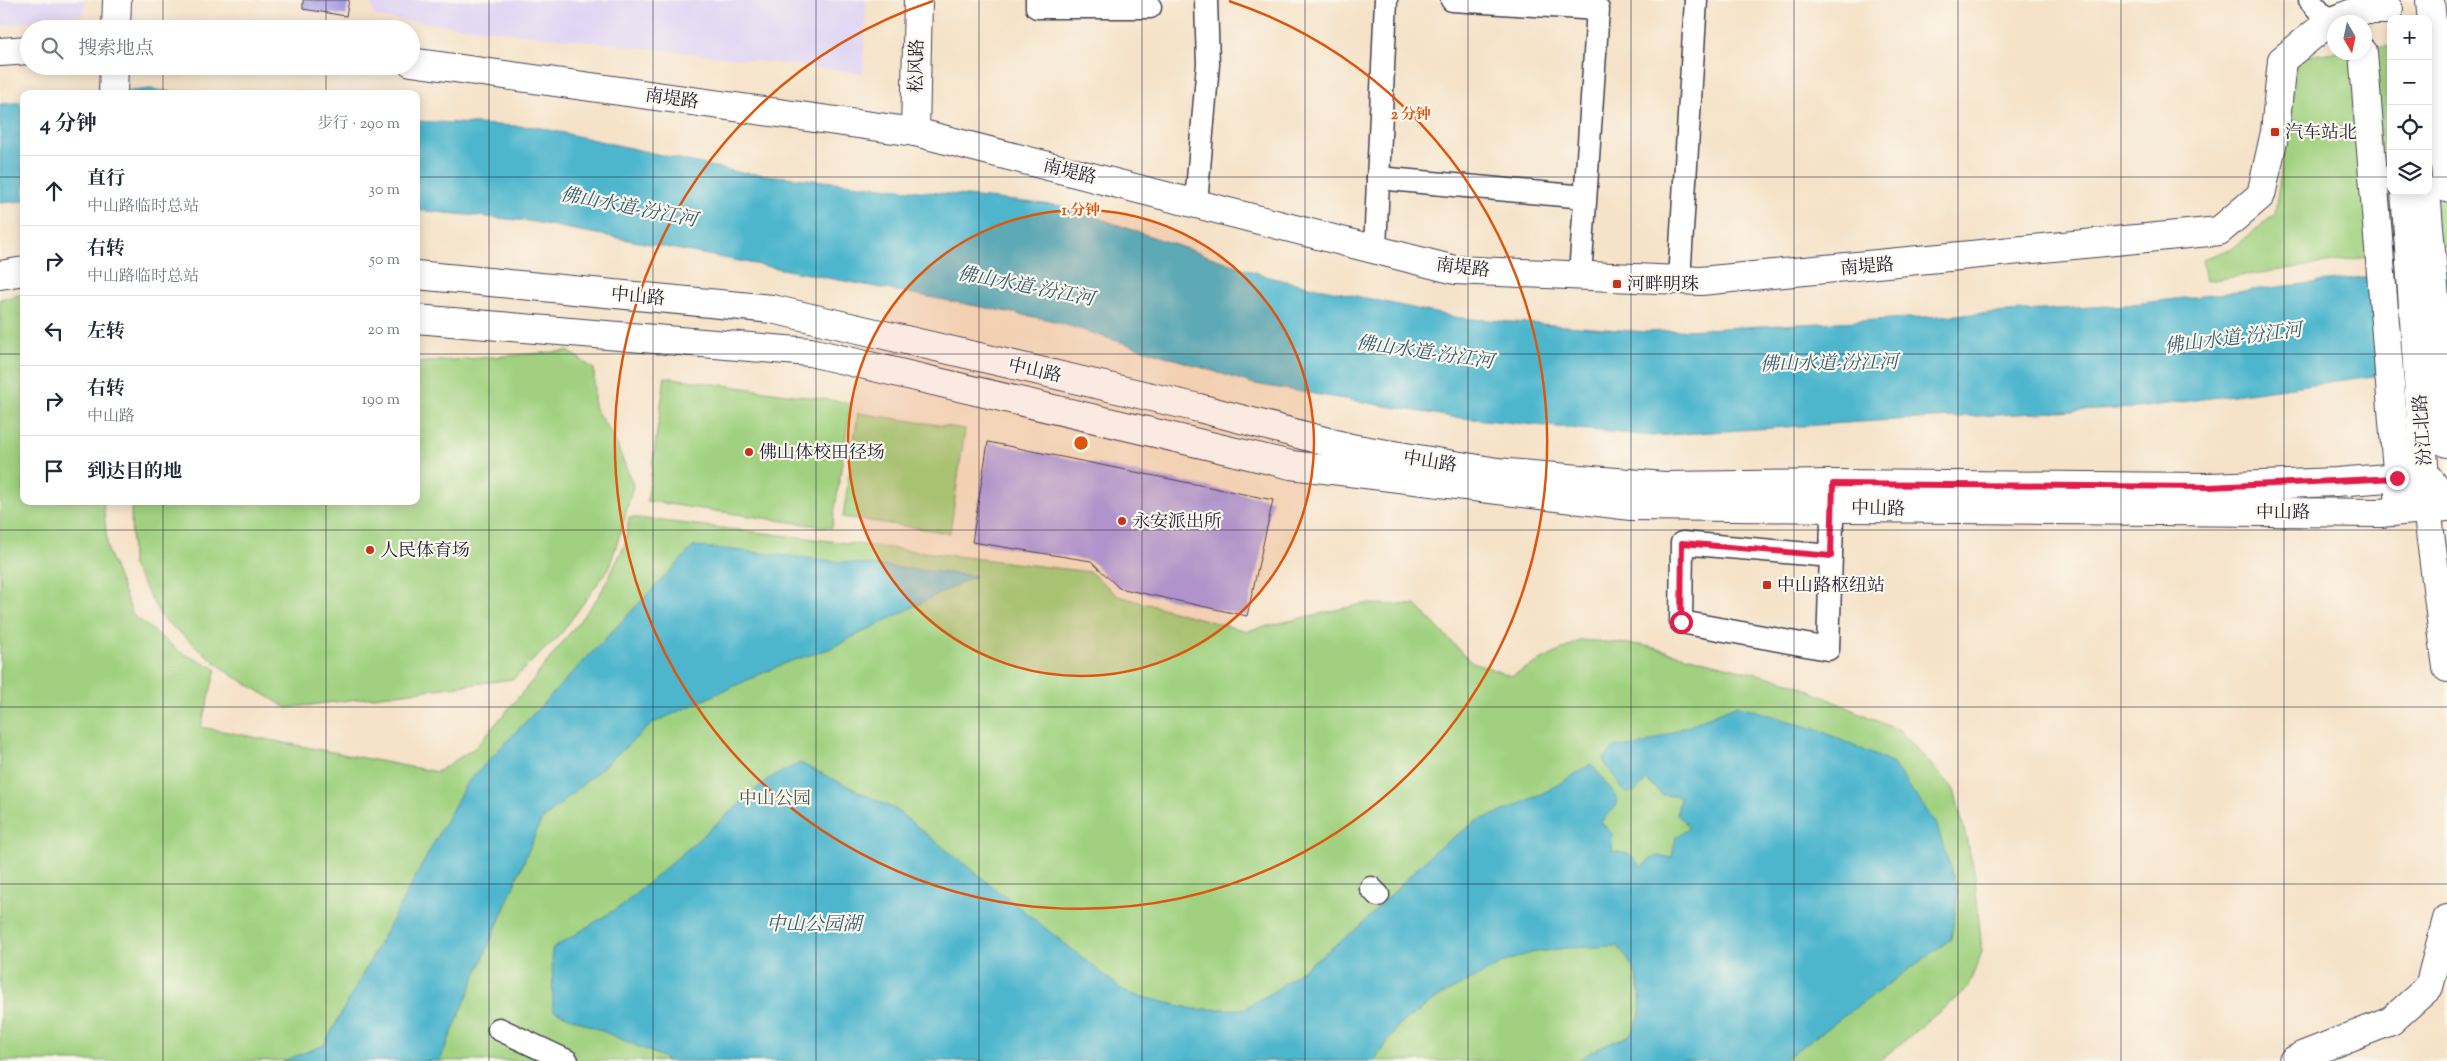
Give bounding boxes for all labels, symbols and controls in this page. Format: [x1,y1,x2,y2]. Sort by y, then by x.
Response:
north arrow [2327,15,2372,60]
map controls [2387,15,2432,195]
button: + [2387,15,2432,60]
search box [20,20,420,75]
icon: search [38,34,66,62]
text: 搜索地点 [78,36,154,63]
street label: 松风路 [905,39,931,93]
button: − [2387,60,2432,105]
street label: 南堤路 [643,83,700,117]
text: 2 分钟 [1391,105,1431,126]
button: locate [2387,105,2432,150]
text: 4 分钟 [40,110,97,140]
text: 步行 · 290 m [317,113,400,136]
place label: 汽车站北 [2285,121,2357,147]
marker: 汽车站北 [2269,126,2281,138]
button: layers [2387,150,2432,195]
street label: 南堤路 [1040,154,1099,192]
text: 直行 [87,166,125,193]
icon: ahead [40,177,68,205]
text: 30 m [369,179,400,202]
water label: 佛山水道-汾江河 [558,182,702,235]
text: 中山路临时总站 [87,196,199,219]
text: 1 分钟 [1062,201,1100,222]
text: 右转 [87,236,125,263]
icon: right [40,247,68,275]
text: 50 m [369,249,400,272]
street label: 南堤路 [1434,253,1491,285]
street label: 南堤路 [1839,253,1895,283]
water label: 佛山水道-汾江河 [955,261,1099,314]
text: 中山路临时总站 [87,266,199,289]
place label: 河畔明珠 [1627,273,1699,299]
marker: 河畔明珠 [1611,278,1623,290]
street label: 中山路 [610,283,666,313]
icon: left [40,317,68,345]
water label: 佛山水道-汾江河 [2163,317,2307,361]
text: 左转 [87,319,125,346]
text: 20 m [367,319,400,342]
water label: 佛山水道-汾江河 [1354,330,1498,377]
water label: 佛山水道-汾江河 [1760,350,1901,379]
street label: 中山路 [1005,353,1064,391]
text: 右转 [87,376,125,403]
icon: right [40,387,68,415]
text: 190 m [362,389,400,412]
street label: 汾江北路 [2409,393,2439,467]
text: 中山路 [87,406,135,429]
centre of rings [1072,434,1090,452]
place label: 佛山体校田径场 [759,441,885,467]
marker: 佛山体校田径场 [743,446,755,458]
street label: 中山路 [1401,446,1458,480]
icon: arrive [40,457,68,485]
text: 到达目的地 [87,459,182,486]
route end [2386,467,2409,490]
street label: 中山路 [1851,497,1905,523]
street label: 中山路 [2256,501,2310,527]
place label: 永安派出所 [1132,510,1222,536]
marker: 永安派出所 [1116,515,1128,527]
place label: 人民体育场 [380,539,470,565]
marker: 人民体育场 [364,544,376,556]
place label: 中山路枢纽站 [1777,574,1885,600]
marker: 中山路枢纽站 [1761,579,1773,591]
route start [1670,611,1693,634]
park label: 中山公园 [739,787,811,813]
water label: 中山公园湖 [766,912,864,939]

